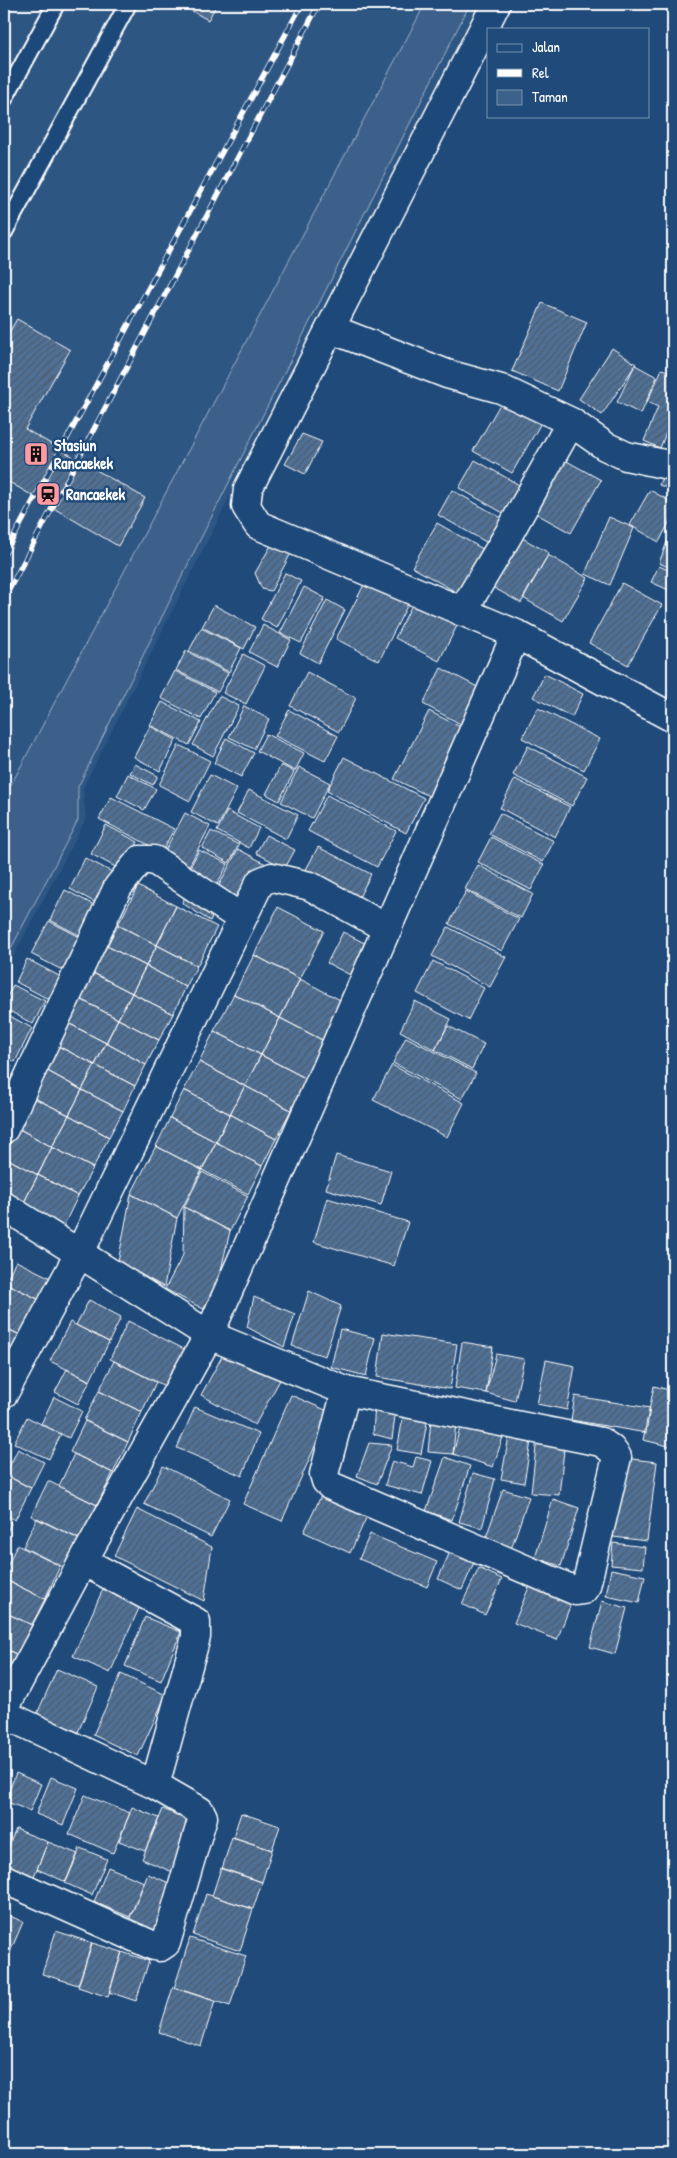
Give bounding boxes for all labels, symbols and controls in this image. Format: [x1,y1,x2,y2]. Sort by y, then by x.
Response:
legend [487,28,650,118]
text: Jalan [532,36,560,57]
text: Rel [532,62,549,83]
text: Taman [532,86,568,107]
place label: Stasiun Rancaekek [54,434,114,474]
building icon: Stasiun Rancaekek [23,441,49,467]
station icon: Rancaekek [35,481,61,507]
place label: Rancaekek [66,483,126,505]

